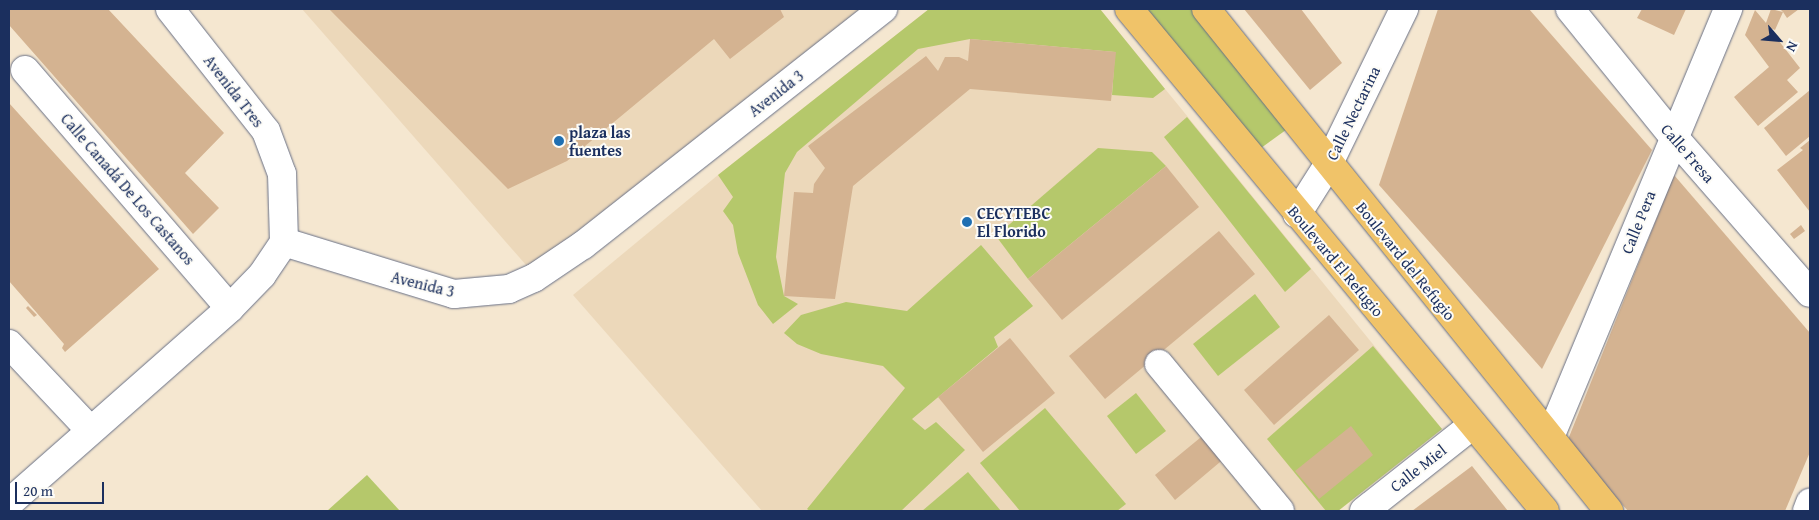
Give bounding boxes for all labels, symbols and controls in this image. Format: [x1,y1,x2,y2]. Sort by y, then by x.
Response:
north arrow [1754,15,1804,65]
text: N [1781,38,1803,56]
street label: Avenida Tres [200,51,268,131]
street label: Calle Nectarina [1322,63,1384,163]
street label: Avenida 3 [745,65,807,121]
street label: Calle Canadá De Los Castanos [57,109,199,269]
street label: Calle Fresa [1657,120,1719,186]
place label: plaza las fuentes [569,122,631,160]
marker: plaza las fuentes [553,135,565,147]
street label: Calle Pera [1617,188,1659,256]
street label: Boulevard del Refugio [1352,198,1460,324]
street label: Boulevard El Refugio [1284,202,1388,320]
place label: CECYTEBC El Florido [977,203,1050,241]
marker: CECYTEBC El Florido [961,216,973,228]
street label: Avenida 3 [389,267,457,301]
street label: Calle Miel [1386,440,1450,496]
scale bar [18,472,106,504]
text: 20 m [23,480,53,501]

